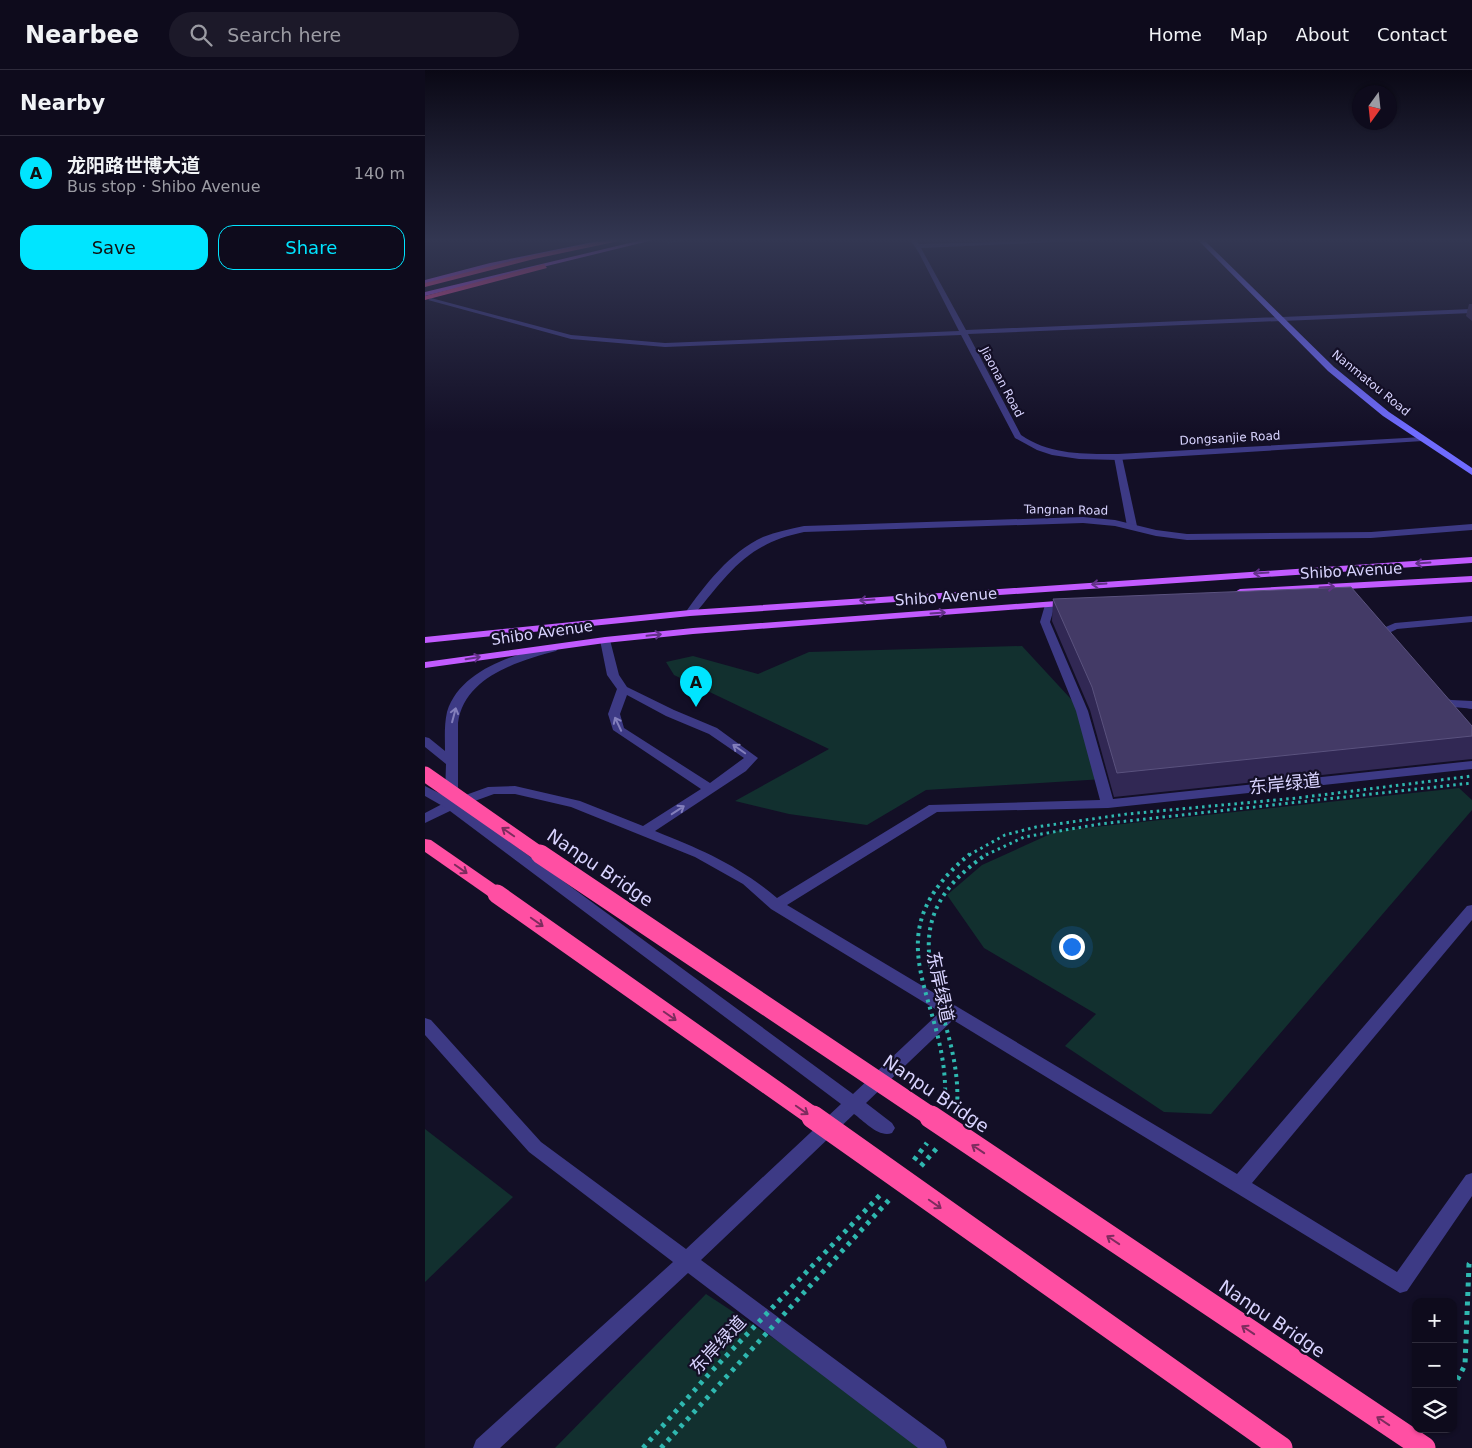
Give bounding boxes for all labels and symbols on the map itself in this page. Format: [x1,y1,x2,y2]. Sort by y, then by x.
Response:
north arrow [1352,85,1397,130]
street label: Jiaonan Road [977,343,1027,420]
street label: Nanmatou Road [1329,347,1413,419]
street label: Dongsanjie Road [1179,428,1281,448]
street label: Tangnan Road [1023,502,1108,518]
street label: Shibo Avenue [1299,559,1403,583]
one-way arrow [1416,559,1432,568]
one-way arrow [1253,569,1269,578]
one-way arrow [1091,579,1107,589]
one-way arrow [1319,583,1335,592]
street label: Shibo Avenue [894,584,998,610]
one-way arrow [859,596,875,605]
one-way arrow [930,608,946,618]
street label: Shibo Avenue [490,617,594,649]
one-way arrow [645,630,661,640]
one-way arrow [465,653,481,663]
pin: A [680,666,712,707]
one-way arrow [450,707,459,723]
one-way arrow [612,716,622,731]
one-way arrow [732,744,746,754]
street label: 东岸绿道 [1248,769,1322,798]
one-way arrow [670,805,684,815]
street label: Nanpu Bridge [543,824,657,911]
one-way arrow [501,827,515,837]
one-way arrow [454,864,468,874]
one-way arrow [530,917,544,927]
your location [1059,934,1085,960]
street label: 东岸绿道 [923,949,958,1024]
one-way arrow [662,1011,676,1021]
street label: Nanpu Bridge [879,1050,993,1137]
one-way arrow [795,1105,809,1115]
one-way arrow [972,1144,986,1154]
one-way arrow [928,1199,942,1209]
one-way arrow [1107,1235,1121,1245]
street label: Nanpu Bridge [1215,1275,1329,1362]
street label: 东岸绿道 [685,1311,750,1378]
one-way arrow [1242,1325,1256,1335]
one-way arrow [1377,1416,1391,1426]

